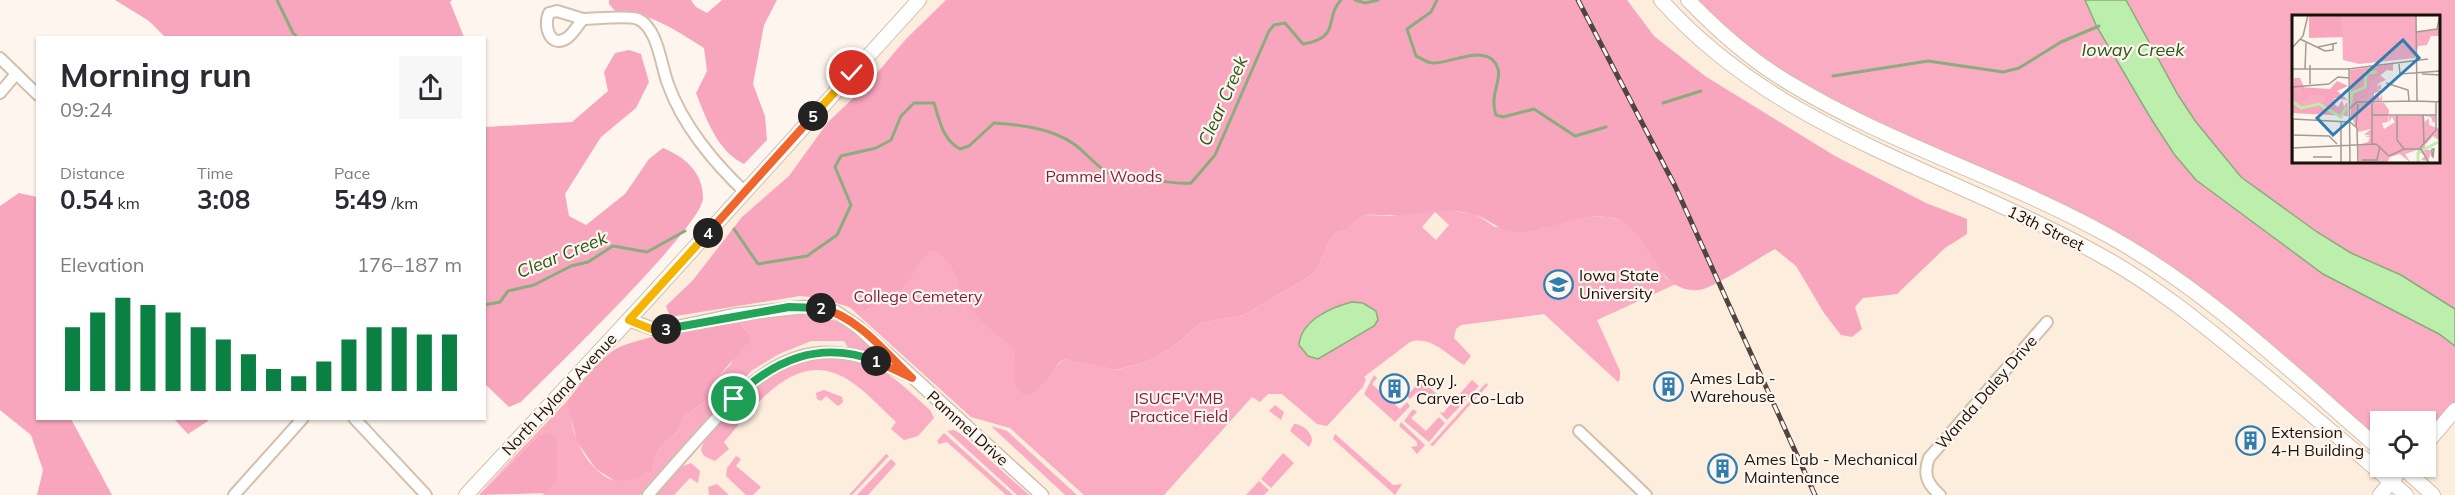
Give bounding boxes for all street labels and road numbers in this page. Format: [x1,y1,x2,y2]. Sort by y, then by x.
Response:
street label: 13th Street [2004,201,2088,255]
street label: North Hyland Avenue [497,329,621,459]
street label: Wanda Daley Drive [1931,331,2041,453]
street label: Pammel Drive [923,386,1013,470]

